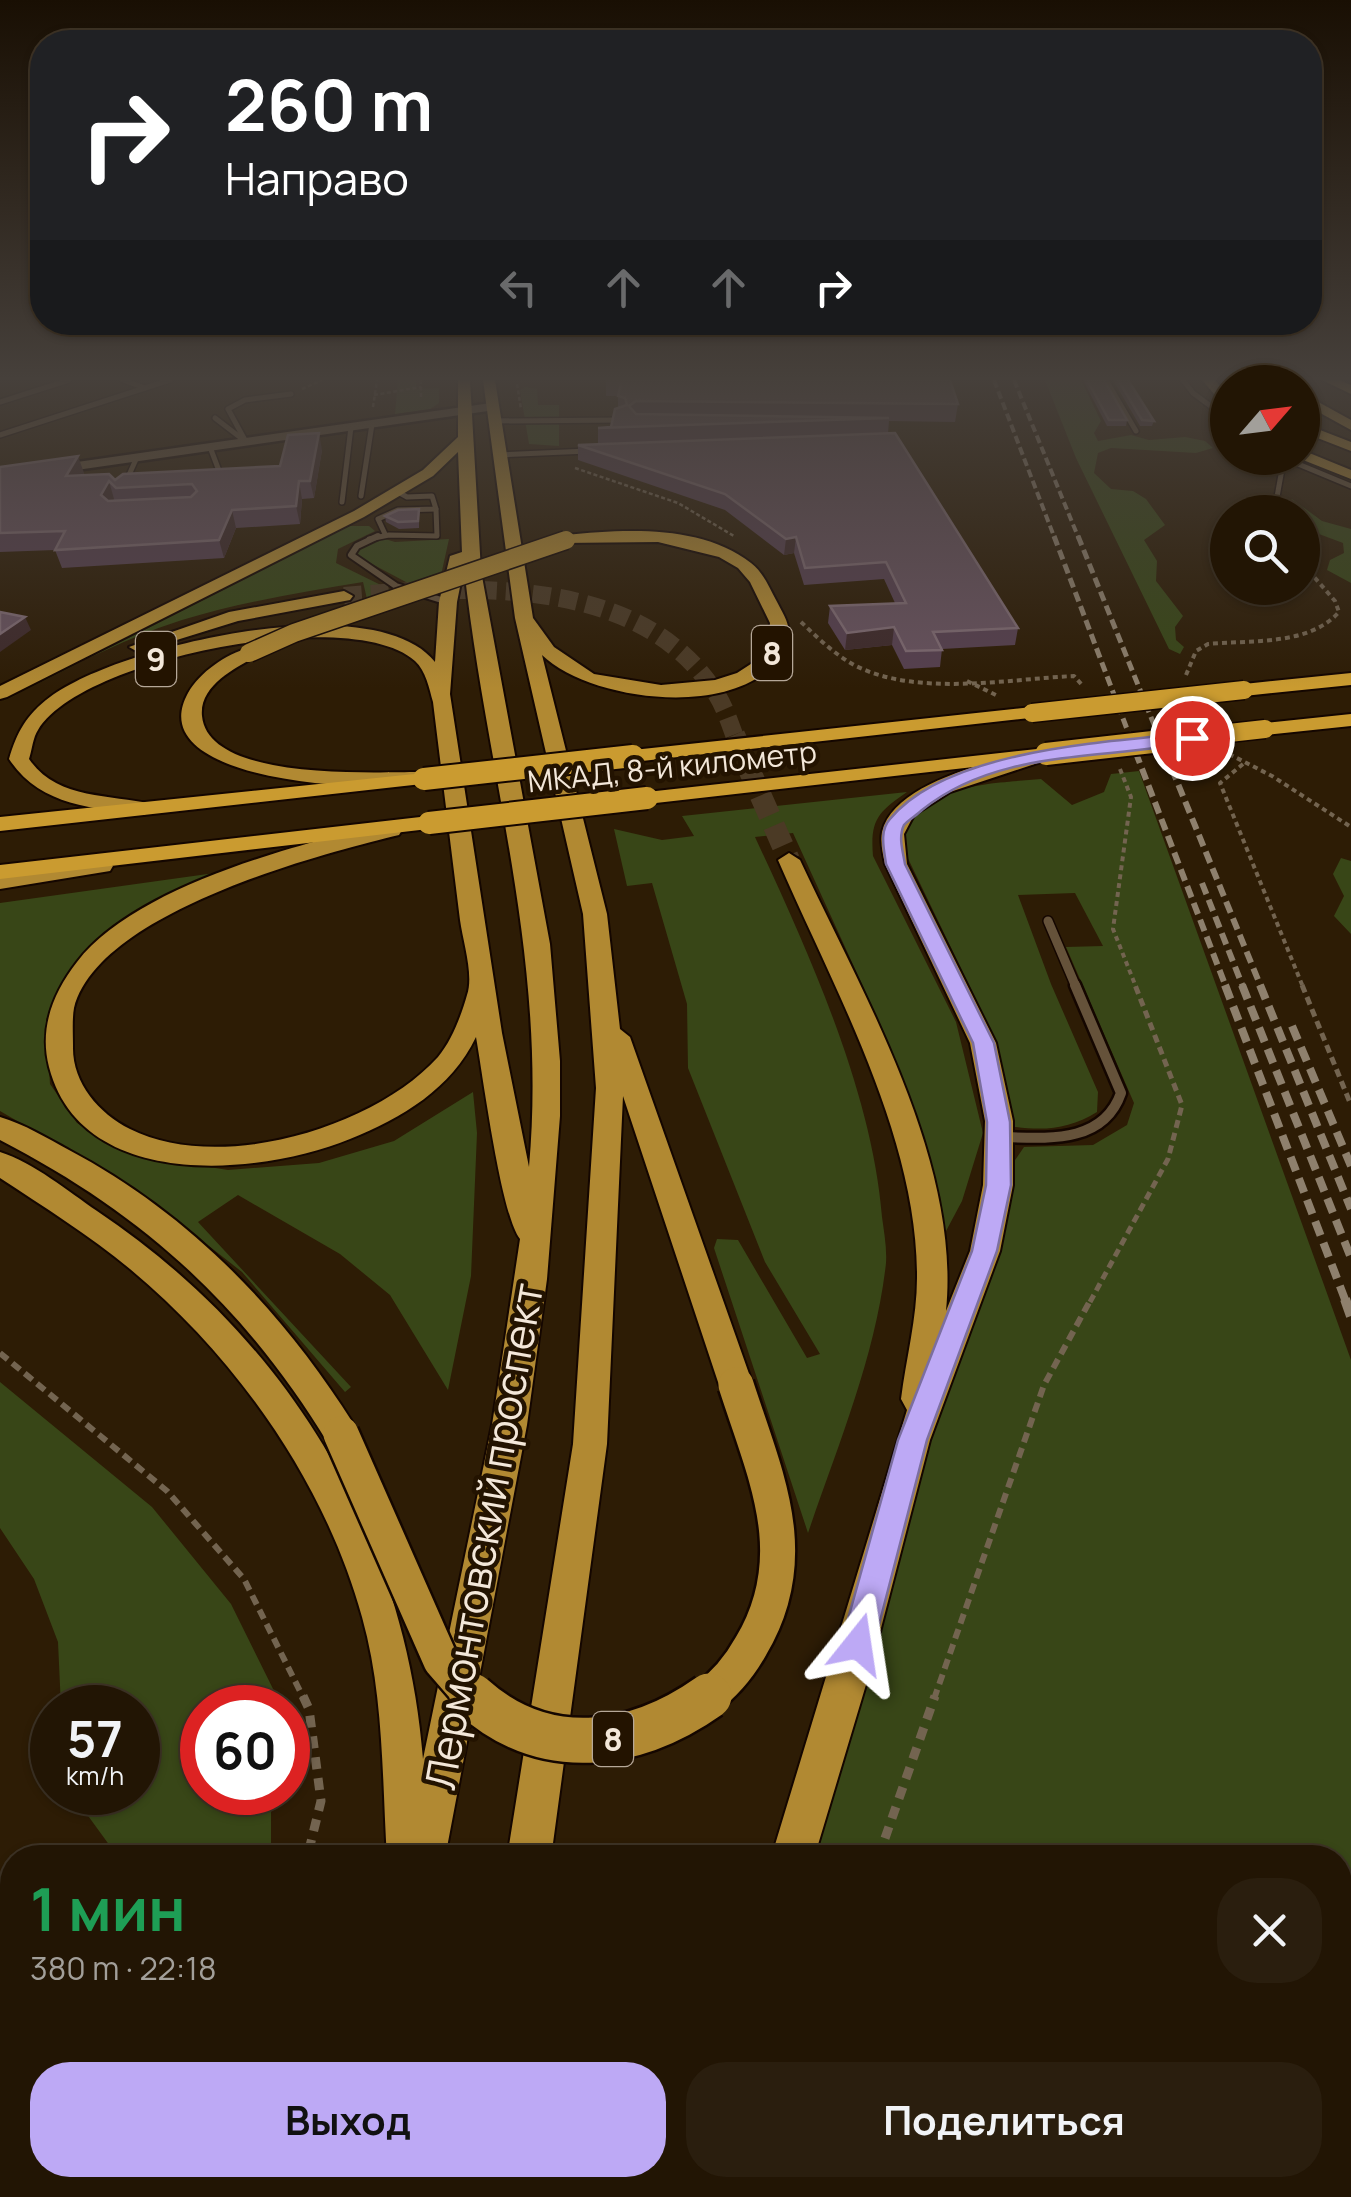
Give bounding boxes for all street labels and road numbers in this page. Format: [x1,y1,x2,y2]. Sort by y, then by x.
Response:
road number: 8 [752,626,792,680]
road number: 9 [136,632,176,686]
street label: МКАД, 8-й километр [525,730,819,802]
street label: Лермонтовский проспект [410,1278,556,1794]
road number: 8 [593,1712,633,1766]

